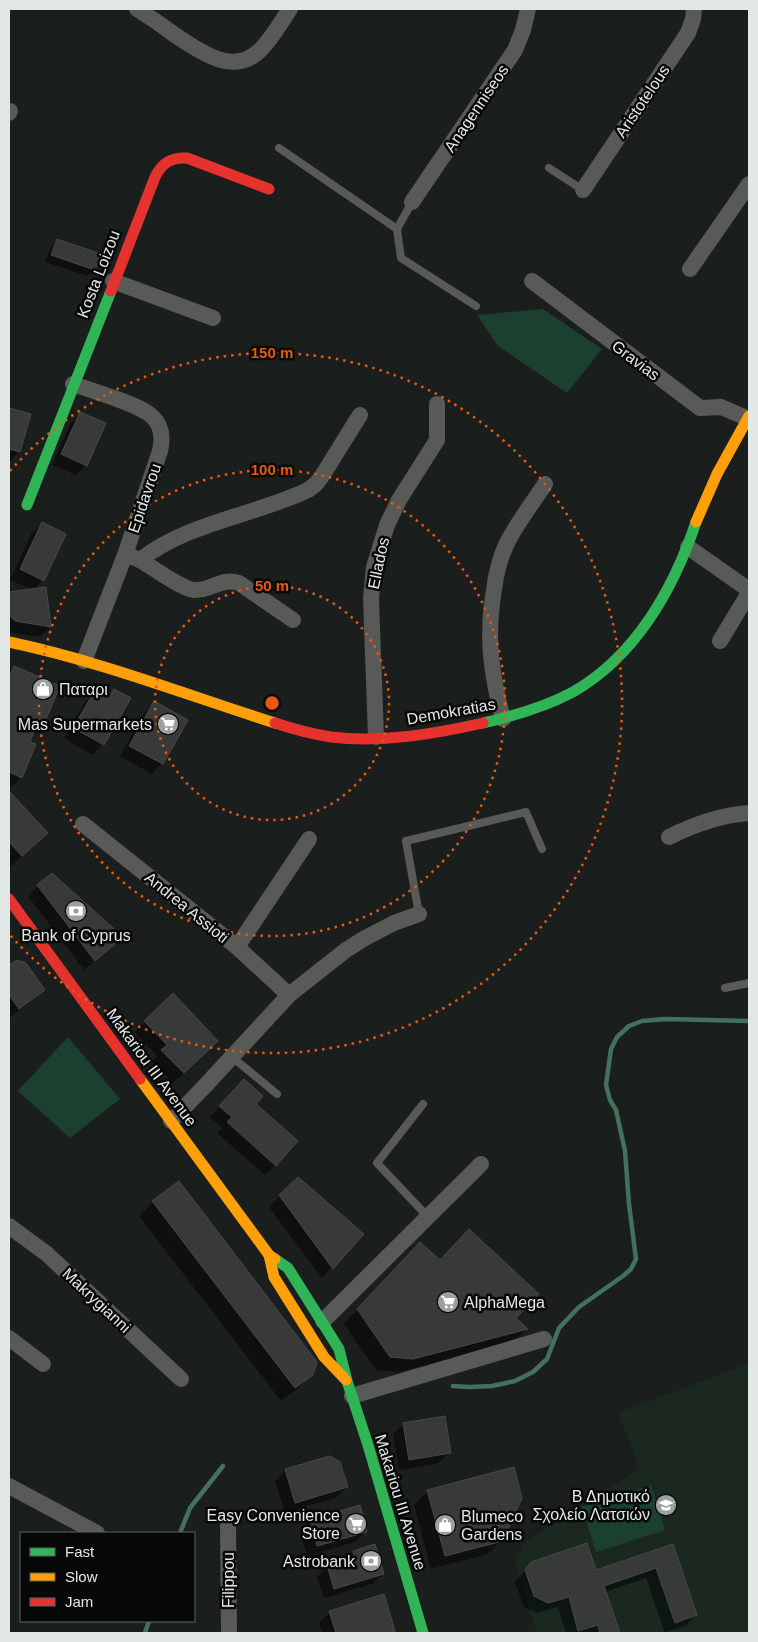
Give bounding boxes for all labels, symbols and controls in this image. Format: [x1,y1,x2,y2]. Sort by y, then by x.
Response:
street label: Anagenniseos [441,61,512,155]
street label: Aristotelous [612,62,673,141]
street label: Kosta Loizou [74,228,123,320]
street label: Gravias [609,337,663,384]
text: 150 m [251,344,293,361]
street label: Epidavrou [125,461,164,535]
text: 100 m [251,461,293,478]
street label: Ellados [365,536,392,591]
text: 50 m [255,577,289,594]
shop icon: Παταρι [31,677,55,701]
place label: Παταρι [59,681,108,698]
centre of rings [263,694,281,712]
street label: Demokratias [405,695,497,728]
supermarket icon: Mas Supermarkets [156,712,180,736]
place label: Mas Supermarkets [18,716,152,733]
street label: Andrea Assioti [142,869,232,946]
bank icon: Bank of Cyprus [64,899,88,923]
place label: Bank of Cyprus [21,927,131,944]
street label: Makariou III Avenue [103,1005,200,1129]
street label: Makrygianni [59,1265,134,1336]
supermarket icon: AlphaMega [436,1290,460,1314]
place label: AlphaMega [464,1294,545,1311]
street label: Makariou III Avenue [372,1432,429,1572]
place label: Β Δημοτικό Σχολείο Λατσιών [532,1488,650,1523]
school or university icon: Β Δημοτικό Σχολείο Λατσιών [654,1493,678,1517]
place label: Easy Convenience Store [207,1507,340,1542]
place label: Blumeco Gardens [461,1508,523,1543]
supermarket icon: Easy Convenience Store [344,1512,368,1536]
shop icon: Blumeco Gardens [433,1513,457,1537]
legend [20,1532,195,1622]
text: Fast [65,1543,95,1560]
bank icon: Astrobank [359,1549,383,1573]
street label: Filippou [220,1552,237,1608]
place label: Astrobank [283,1553,356,1570]
text: Slow [65,1568,98,1585]
text: Jam [65,1593,93,1610]

